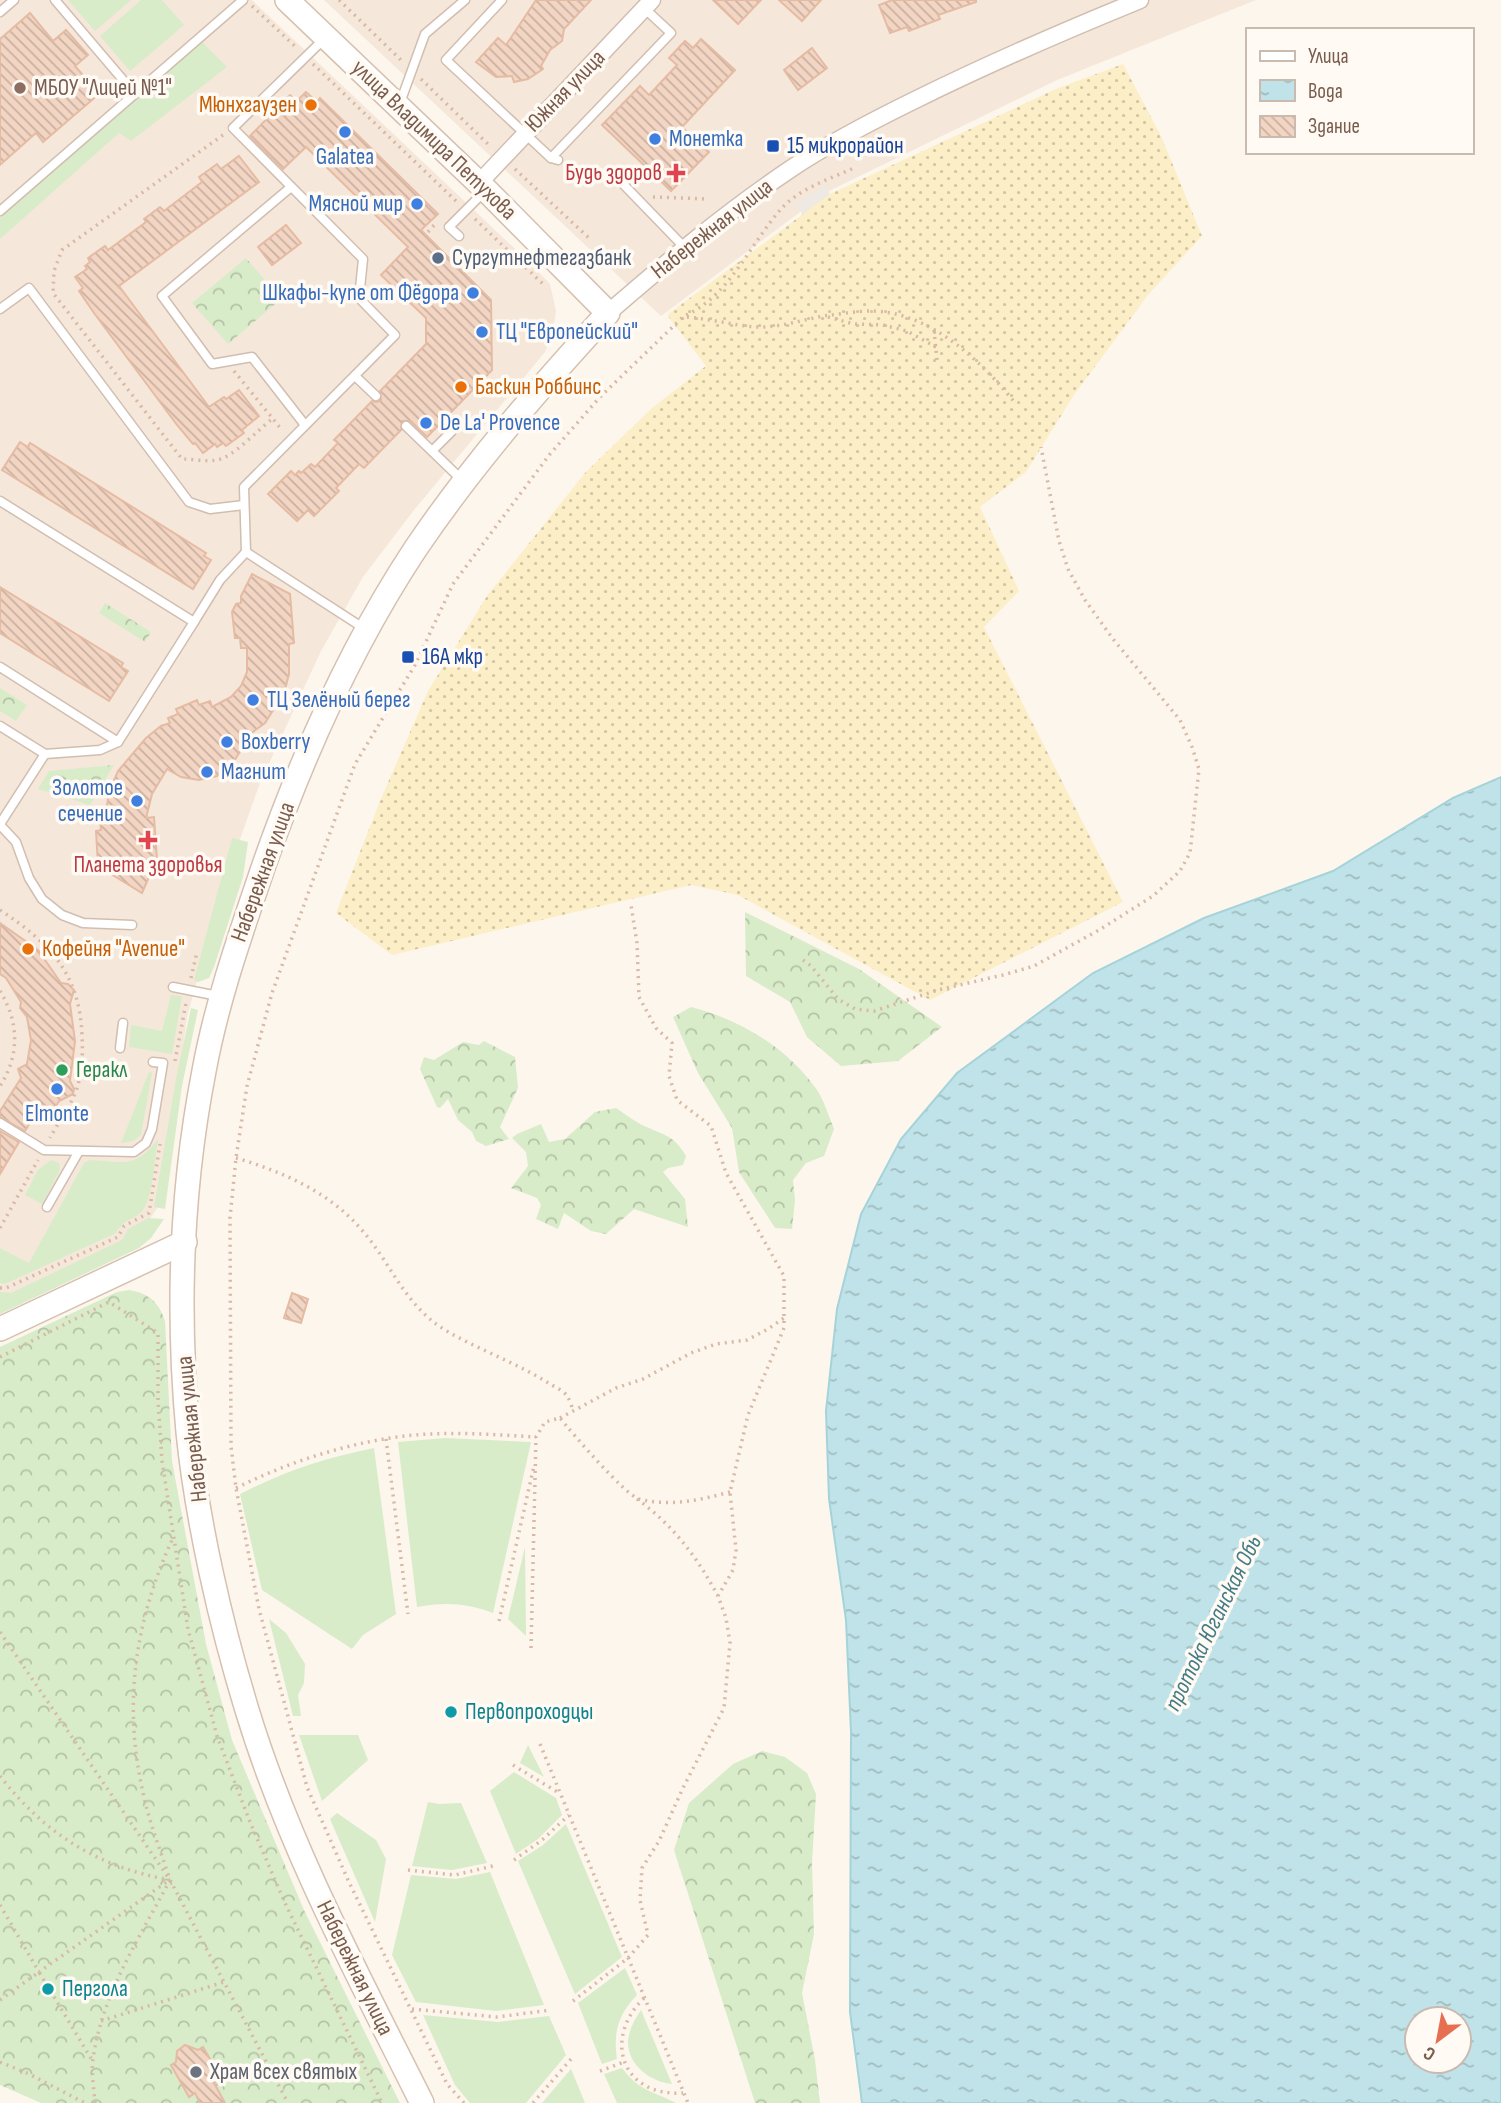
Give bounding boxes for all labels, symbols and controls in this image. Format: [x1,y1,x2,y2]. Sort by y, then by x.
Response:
legend [1246,28,1473,154]
street label: Южная улица [519,44,611,138]
text: Улица [1308,44,1349,69]
street label: улица Владимира Петухова [346,54,522,226]
place label: МБОУ "Лицей №1" [34,74,172,102]
text: Вода [1308,79,1343,104]
marker: МБОУ "Лицей №1" [12,80,28,96]
place label: Мюнхгаузен [199,91,297,119]
marker: Мюнхгаузен [303,97,319,113]
text: Здание [1308,114,1360,139]
marker: Galatea [337,124,353,140]
place label: Монетка [669,125,743,153]
marker: Монетка [647,131,663,147]
place label: 15 микрорайон [787,132,904,160]
marker: 15 микрорайон [765,138,781,154]
place label: Galatea [316,143,374,171]
place label: Будь здоров [565,159,662,187]
marker: Будь здоров [668,165,684,181]
street label: Набережная улица [646,173,778,285]
place label: Мясной мир [308,190,403,218]
marker: Мясной мир [409,196,425,212]
place label: Сургутнефтегазбанк [452,244,631,272]
marker: Сургутнефтегазбанк [430,250,446,266]
place label: Шкафы-купе от Фёдора [262,279,459,307]
marker: Шкафы-купе от Фёдора [465,285,481,301]
place label: ТЦ "Европейский" [496,318,638,346]
marker: ТЦ "Европейский" [474,324,490,340]
place label: Баскин Роббинс [475,373,601,401]
marker: Баскин Роббинс [453,379,469,395]
place label: De La' Provence [440,409,560,437]
marker: De La' Provence [418,415,434,431]
place label: 16А мкр [422,643,483,671]
marker: 16А мкр [400,649,416,665]
place label: ТЦ Зелёный берег [267,686,410,714]
marker: ТЦ Зелёный берег [245,692,261,708]
place label: Boxberry [241,728,310,756]
marker: Boxberry [219,734,235,750]
place label: Магнит [221,758,286,786]
marker: Магнит [199,764,215,780]
place label: Золотое сечение [52,774,123,828]
marker: Золотое сечение [129,793,145,809]
street label: Набережная улица [225,798,301,946]
marker: Планета здоровья [140,832,156,848]
place label: Планета здоровья [74,851,222,879]
place label: Кофейня "Avenue" [42,935,185,963]
marker: Кофейня "Avenue" [20,941,36,957]
place label: Геракл [76,1056,128,1084]
marker: Геракл [54,1062,70,1078]
marker: Elmonte [49,1081,65,1097]
place label: Elmonte [25,1100,89,1128]
street label: Набережная улица [170,1355,214,1503]
water label: протока Юганская Обь [1158,1530,1268,1716]
place label: Первопроходцы [465,1698,593,1726]
marker: Первопроходцы [443,1704,459,1720]
street label: Набережная улица [310,1896,400,2040]
place label: Пергола [62,1975,128,2003]
marker: Пергола [40,1981,56,1997]
north arrow [1403,2005,1473,2075]
text: С [1419,2041,1440,2065]
place label: Храм всех святых [209,2058,358,2086]
marker: Храм всех святых [188,2064,204,2080]

